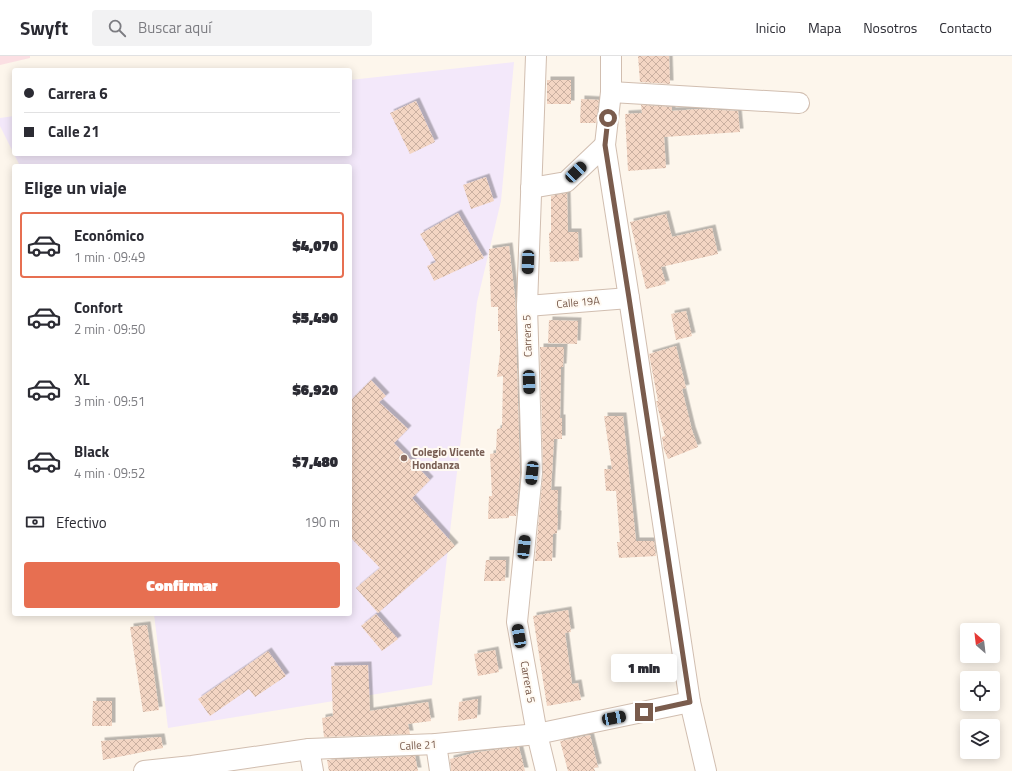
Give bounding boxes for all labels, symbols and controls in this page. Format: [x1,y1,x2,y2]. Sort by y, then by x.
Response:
search box [92,10,372,46]
text: Swyft [20,13,68,42]
text: Buscar aquí [138,16,211,39]
icon: search [106,17,128,39]
text: Inicio [755,17,786,38]
text: Mapa [808,17,841,38]
text: Nosotros [863,17,917,38]
text: Contacto [939,17,992,38]
text: Carrera 6 [48,82,108,105]
route start [599,109,617,127]
text: Calle 21 [48,120,100,143]
car [563,159,589,185]
text: Elige un viaje [24,174,127,201]
text: Económico [74,224,144,247]
icon: car [26,227,62,263]
text: $4,070 [292,234,338,257]
text: 1 min · 09:49 [74,247,145,267]
car [522,250,534,274]
street label: Calle 19A [556,292,601,312]
text: Confort [74,296,123,319]
icon: car [26,299,62,335]
text: $5,490 [292,306,338,329]
street label: Carrera 5 [518,315,536,357]
text: 2 min · 09:50 [74,319,145,339]
text: XL [74,368,90,391]
car [523,370,535,394]
icon: car [26,371,62,407]
text: $6,920 [292,378,338,401]
text: 3 min · 09:51 [74,391,145,411]
text: Black [74,440,109,463]
icon: car [26,443,62,479]
place label: Colegio Vicente Hondanza [412,444,485,473]
text: $7,480 [292,450,338,473]
marker: Colegio Vicente Hondanza [399,453,409,463]
car [525,460,539,486]
text: 4 min · 09:52 [74,463,145,483]
icon: cash [24,511,46,533]
text: Efectivo [56,511,107,534]
text: 190 m [304,512,340,532]
car [517,534,531,560]
button: Confirmar [24,562,340,608]
car [511,623,527,649]
north arrow [960,623,1000,663]
map controls [960,623,1000,759]
callout: 1 min [611,654,677,682]
text: 1 min [628,658,660,678]
street label: Carrera 5 [516,660,540,704]
button: locate [960,671,1000,711]
route end [635,703,653,721]
car [601,710,627,726]
button: layers [960,719,1000,759]
street label: Calle 21 [399,736,437,754]

